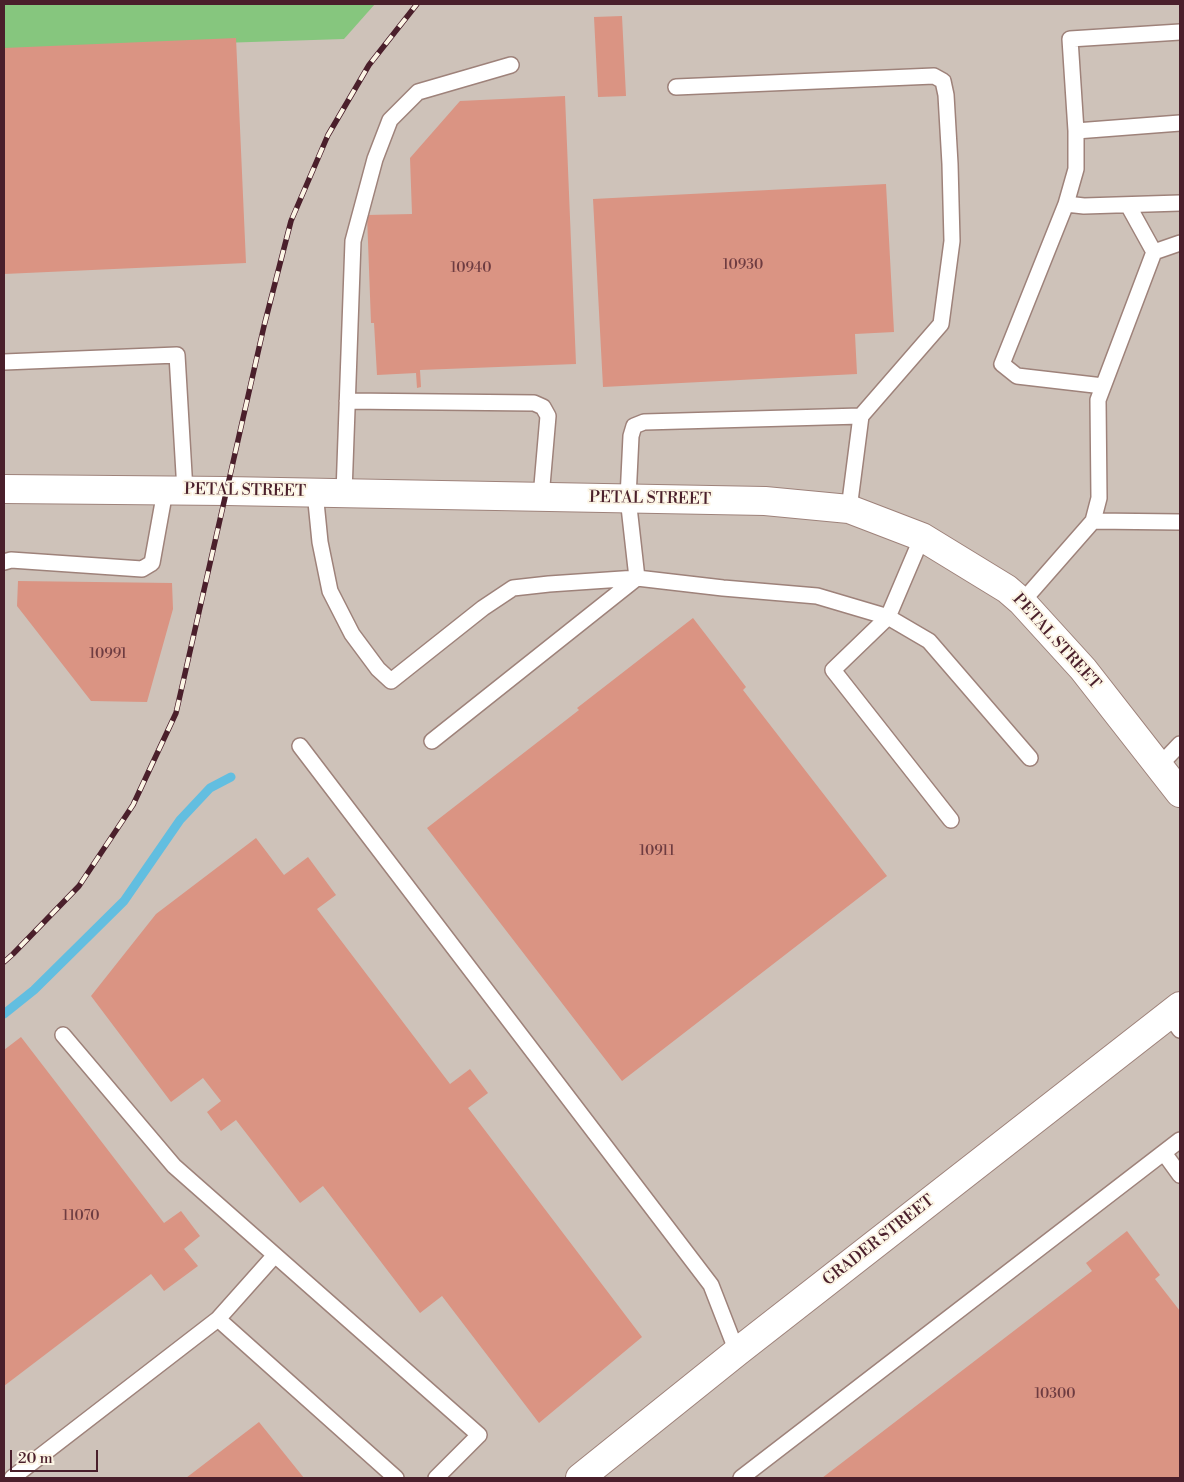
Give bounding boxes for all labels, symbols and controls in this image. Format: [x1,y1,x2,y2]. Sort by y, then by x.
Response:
house number: 10930 [723,258,763,274]
house number: 10940 [451,261,491,277]
street label: PETAL STREET [184,480,306,502]
street label: PETAL STREET [589,488,711,510]
street label: PETAL STREET [1008,590,1104,694]
house number: 10991 [89,647,127,663]
house number: 10911 [639,844,675,860]
street label: GRADER STREET [820,1192,938,1290]
house number: 11070 [62,1209,100,1225]
house number: 10300 [1034,1387,1076,1403]
scale bar [12,1440,100,1472]
text: 20 m [18,1449,53,1468]

